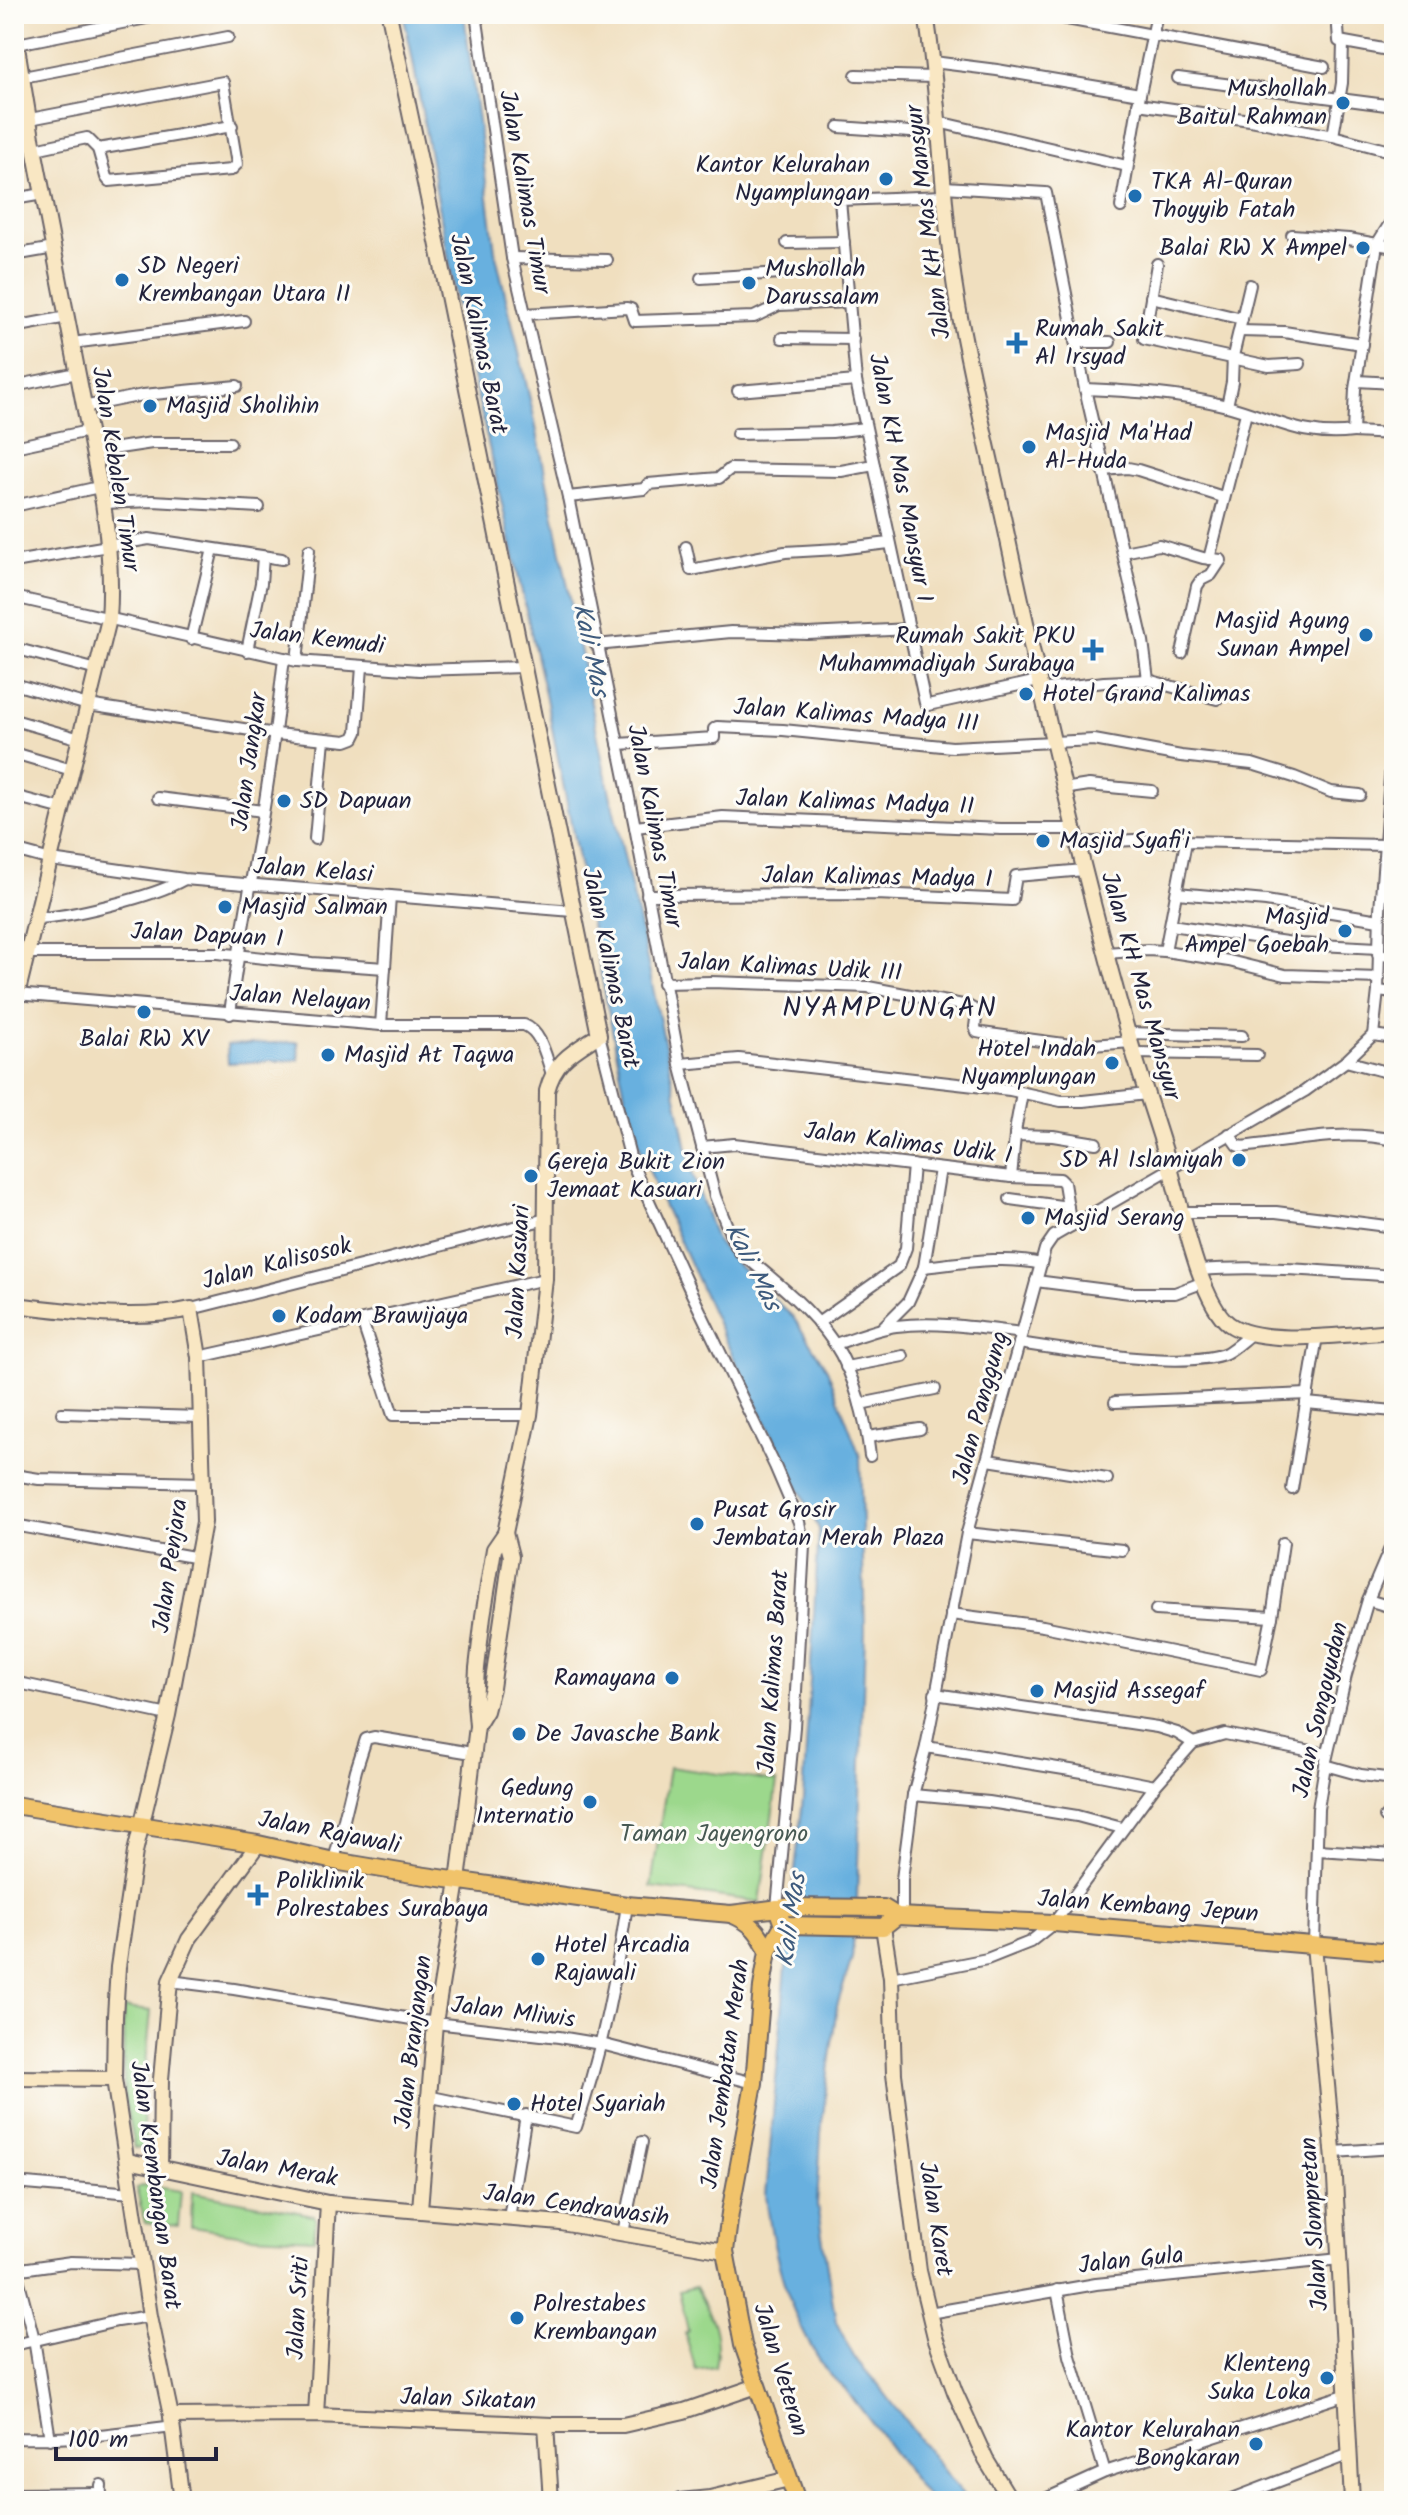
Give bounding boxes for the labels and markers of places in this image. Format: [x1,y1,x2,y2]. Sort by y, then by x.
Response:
place label: Mushollah Baitul Rahman [1177,70,1327,137]
marker: Mushollah Baitul Rahman [1334,94,1352,112]
place label: Kantor Kelurahan Nyamplungan [696,146,870,213]
place label: TKA Al-Quran Thoyyib Fatah [1151,163,1295,230]
marker: Kantor Kelurahan Nyamplungan [877,170,895,188]
marker: TKA Al-Quran Thoyyib Fatah [1126,187,1144,205]
place label: Balai RW X Ampel [1159,229,1347,268]
marker: Balai RW X Ampel [1354,239,1372,257]
place label: SD Negeri Krembangan Utara II [138,247,350,314]
place label: Mushollah Darussalam [765,250,879,317]
marker: SD Negeri Krembangan Utara II [113,271,131,289]
marker: Mushollah Darussalam [740,274,758,292]
place label: Rumah Sakit Al Irsyad [1035,310,1164,377]
marker: Rumah Sakit Al Irsyad [1006,332,1028,354]
place label: Masjid Sholihin [166,387,319,426]
marker: Masjid Sholihin [141,397,159,415]
place label: Masjid Ma'Had Al-Huda [1045,414,1193,481]
marker: Masjid Ma'Had Al-Huda [1020,438,1038,456]
place label: Masjid Agung Sunan Ampel [1214,602,1350,669]
place label: Rumah Sakit PKU Muhammadiyah Surabaya [818,617,1075,684]
marker: Masjid Agung Sunan Ampel [1357,626,1375,644]
marker: Rumah Sakit PKU Muhammadiyah Surabaya [1082,639,1104,661]
place label: Hotel Grand Kalimas [1042,675,1250,714]
marker: Hotel Grand Kalimas [1017,685,1035,703]
place label: SD Dapuan [300,782,412,821]
marker: SD Dapuan [275,792,293,810]
place label: Masjid Syafi'i [1059,822,1191,861]
marker: Masjid Syafi'i [1034,832,1052,850]
place label: Masjid Salman [241,888,388,927]
marker: Masjid Salman [216,898,234,916]
place label: Masjid Ampel Goebah [1184,898,1330,965]
marker: Masjid Ampel Goebah [1336,922,1354,940]
marker: Balai RW XV [135,1003,153,1021]
place label: Balai RW XV [79,1020,211,1059]
place label: Hotel Indah Nyamplungan [961,1030,1096,1097]
place label: Masjid At Taqwa [344,1036,514,1075]
marker: Masjid At Taqwa [319,1046,337,1064]
marker: Hotel Indah Nyamplungan [1103,1054,1121,1072]
place label: SD Al Islamiyah [1060,1141,1223,1180]
place label: Gereja Bukit Zion Jemaat Kasuari [547,1143,725,1210]
marker: SD Al Islamiyah [1230,1151,1248,1169]
marker: Gereja Bukit Zion Jemaat Kasuari [522,1167,540,1185]
place label: Masjid Serang [1044,1199,1185,1238]
marker: Masjid Serang [1019,1209,1037,1227]
place label: Kodam Brawijaya [295,1297,468,1336]
marker: Kodam Brawijaya [270,1307,288,1325]
place label: Pusat Grosir Jembatan Merah Plaza [713,1491,944,1558]
marker: Pusat Grosir Jembatan Merah Plaza [688,1515,706,1533]
place label: Ramayana [554,1659,656,1698]
marker: Ramayana [663,1669,681,1687]
place label: Masjid Assegaf [1053,1672,1207,1711]
marker: Masjid Assegaf [1028,1682,1046,1700]
place label: De Javasche Bank [535,1715,720,1754]
marker: De Javasche Bank [510,1725,528,1743]
place label: Gedung Internatio [476,1769,574,1836]
marker: Gedung Internatio [581,1793,599,1811]
place label: Poliklinik Polrestabes Surabaya [276,1862,488,1929]
marker: Poliklinik Polrestabes Surabaya [247,1884,269,1906]
place label: Hotel Arcadia Rajawali [554,1926,690,1993]
marker: Hotel Arcadia Rajawali [529,1950,547,1968]
place label: Hotel Syariah [530,2085,666,2124]
marker: Hotel Syariah [505,2095,523,2113]
place label: Polrestabes Krembangan [533,2285,657,2352]
marker: Polrestabes Krembangan [508,2309,526,2327]
place label: Klenteng Suka Loka [1208,2345,1311,2412]
marker: Klenteng Suka Loka [1318,2369,1336,2387]
place label: Kantor Kelurahan Bongkaran [1066,2411,1240,2478]
marker: Kantor Kelurahan Bongkaran [1247,2435,1265,2453]

